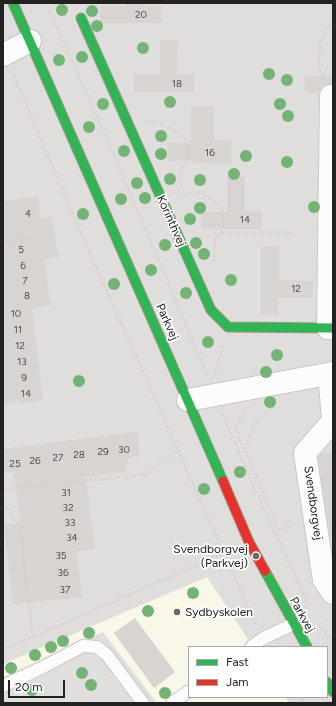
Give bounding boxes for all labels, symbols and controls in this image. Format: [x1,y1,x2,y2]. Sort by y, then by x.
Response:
house number: 20 [135,9,147,21]
house number: 18 [172,78,182,90]
house number: 16 [205,147,215,159]
street label: Korinthvej [153,193,189,249]
house number: 4 [25,208,31,220]
house number: 14 [240,214,250,226]
house number: 5 [18,244,24,256]
house number: 6 [20,260,26,272]
house number: 7 [22,275,28,287]
house number: 12 [291,283,301,295]
house number: 8 [24,290,30,302]
street label: Parkvej [153,301,181,343]
house number: 10 [11,308,21,320]
house number: 11 [14,324,22,336]
house number: 12 [15,340,25,352]
house number: 13 [17,356,27,368]
house number: 9 [21,372,27,384]
house number: 14 [21,388,31,400]
house number: 30 [118,444,130,456]
house number: 29 [97,446,109,458]
house number: 28 [73,449,85,461]
house number: 27 [53,452,63,464]
house number: 26 [29,455,41,467]
house number: 25 [9,458,21,470]
street label: Svendborgvej [301,465,325,541]
house number: 31 [61,487,71,499]
house number: 32 [62,502,74,514]
house number: 33 [65,517,75,529]
house number: 34 [66,532,78,544]
place label: Svendborgvej (Parkvej) [173,542,248,570]
house number: 35 [55,550,67,562]
marker: Svendborgvej (Parkvej) [251,551,261,561]
house number: 36 [57,567,69,579]
house number: 37 [60,584,70,596]
street label: Parkvej [286,595,318,635]
place label: Sydbyskolen [185,605,253,619]
marker: Sydbyskolen [172,607,182,617]
legend [188,646,328,698]
text: Fast [226,655,249,669]
scale bar [10,672,67,698]
text: Jam [226,675,249,689]
text: 20 m [15,680,43,694]

